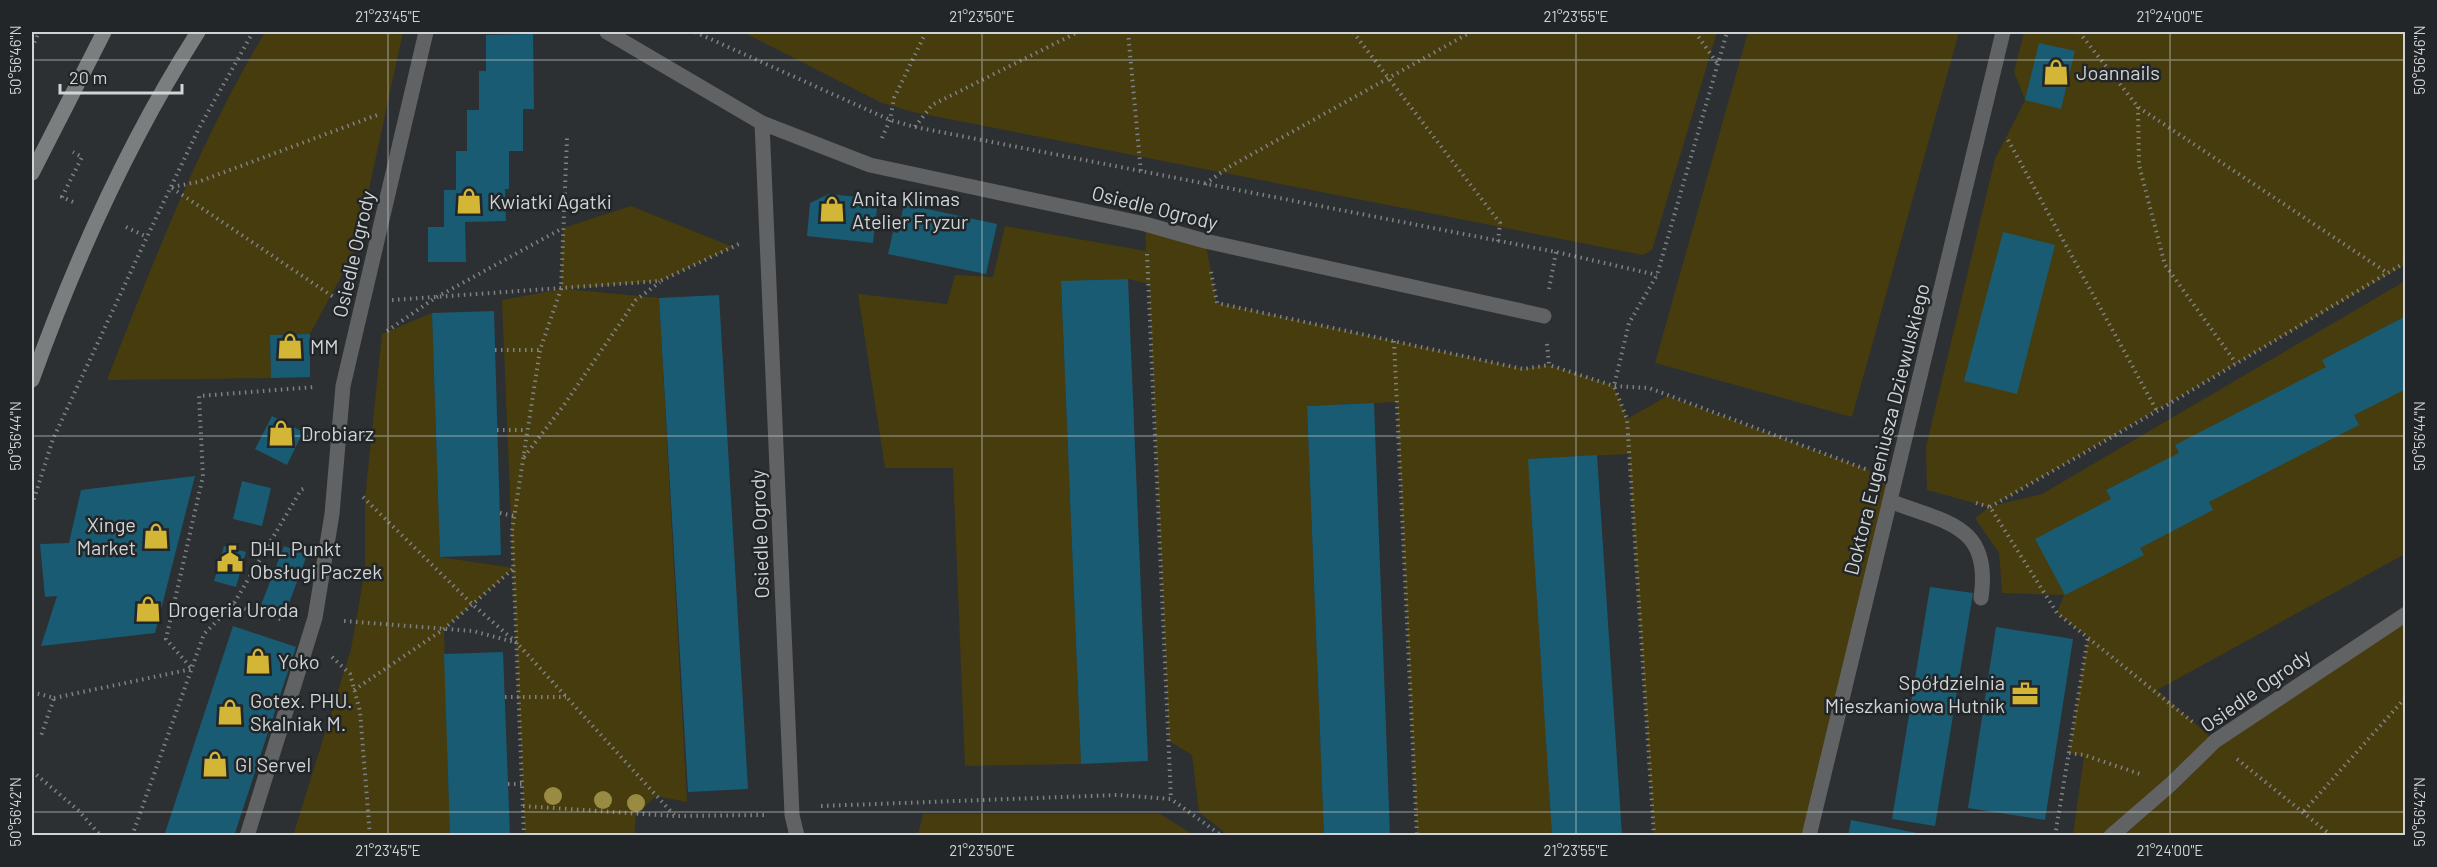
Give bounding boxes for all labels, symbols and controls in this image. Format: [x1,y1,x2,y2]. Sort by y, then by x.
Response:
text: 21°23'45"E [355,7,421,25]
text: 21°23'50"E [949,7,1015,25]
text: 21°23'55"E [1544,7,1608,25]
text: 21°24'00"E [2137,7,2203,25]
text: 50°56'46"N [6,25,24,95]
text: 50°56'46"N [2410,25,2428,95]
scale bar [60,57,182,95]
shop icon: Joannails [2041,57,2071,87]
place label: Joannails [2076,60,2160,84]
text: 20 m [69,66,107,88]
street label: Osiedle Ogrody [1089,180,1221,234]
shop icon: Kwiatki Agatki [454,186,484,216]
place label: Anita Klimas Atelier Fryzur [852,186,968,233]
street label: Osiedle Ogrody [327,188,379,320]
place label: Kwiatki Agatki [489,189,612,213]
shop icon: Anita Klimas Atelier Fryzur [817,194,847,224]
street label: Doktora Eugeniusza Dziewulskiego [1838,281,1934,577]
shop icon: MM [275,331,305,361]
place label: MM [310,334,339,358]
text: 50°56'44"N [6,401,24,471]
text: 50°56'44"N [2410,401,2428,471]
shop icon: Drobiarz [266,418,296,448]
place label: Drobiarz [301,421,374,445]
street label: Osiedle Ogrody [745,469,773,599]
place label: Xinge Market [77,512,136,559]
shop icon: Xinge Market [141,521,171,551]
place label: DHL Punkt Obsługi Paczek [250,536,382,583]
public building icon: DHL Punkt Obsługi Paczek [215,544,245,574]
shop icon: Drogeria Uroda [133,594,163,624]
place label: Drogeria Uroda [168,597,299,621]
street label: Osiedle Ogrody [2195,643,2315,737]
shop icon: Yoko [243,646,273,676]
place label: Yoko [278,649,320,673]
place label: Spółdzielnia Mieszkaniowa Hutnik [1825,670,2005,717]
office icon: Spółdzielnia Mieszkaniowa Hutnik [2010,679,2040,709]
place label: Gotex. PHU. Skalniak M. [250,688,353,735]
shop icon: Gotex. PHU. Skalniak M. [215,697,245,727]
shop icon: GI Servel [200,749,230,779]
place label: GI Servel [235,752,311,776]
text: 50°56'42"N [6,777,24,847]
text: 50°56'42"N [2410,777,2428,847]
text: 21°23'45"E [355,841,421,859]
text: 21°23'50"E [949,841,1015,859]
text: 21°23'55"E [1544,841,1608,859]
text: 21°24'00"E [2137,841,2203,859]

